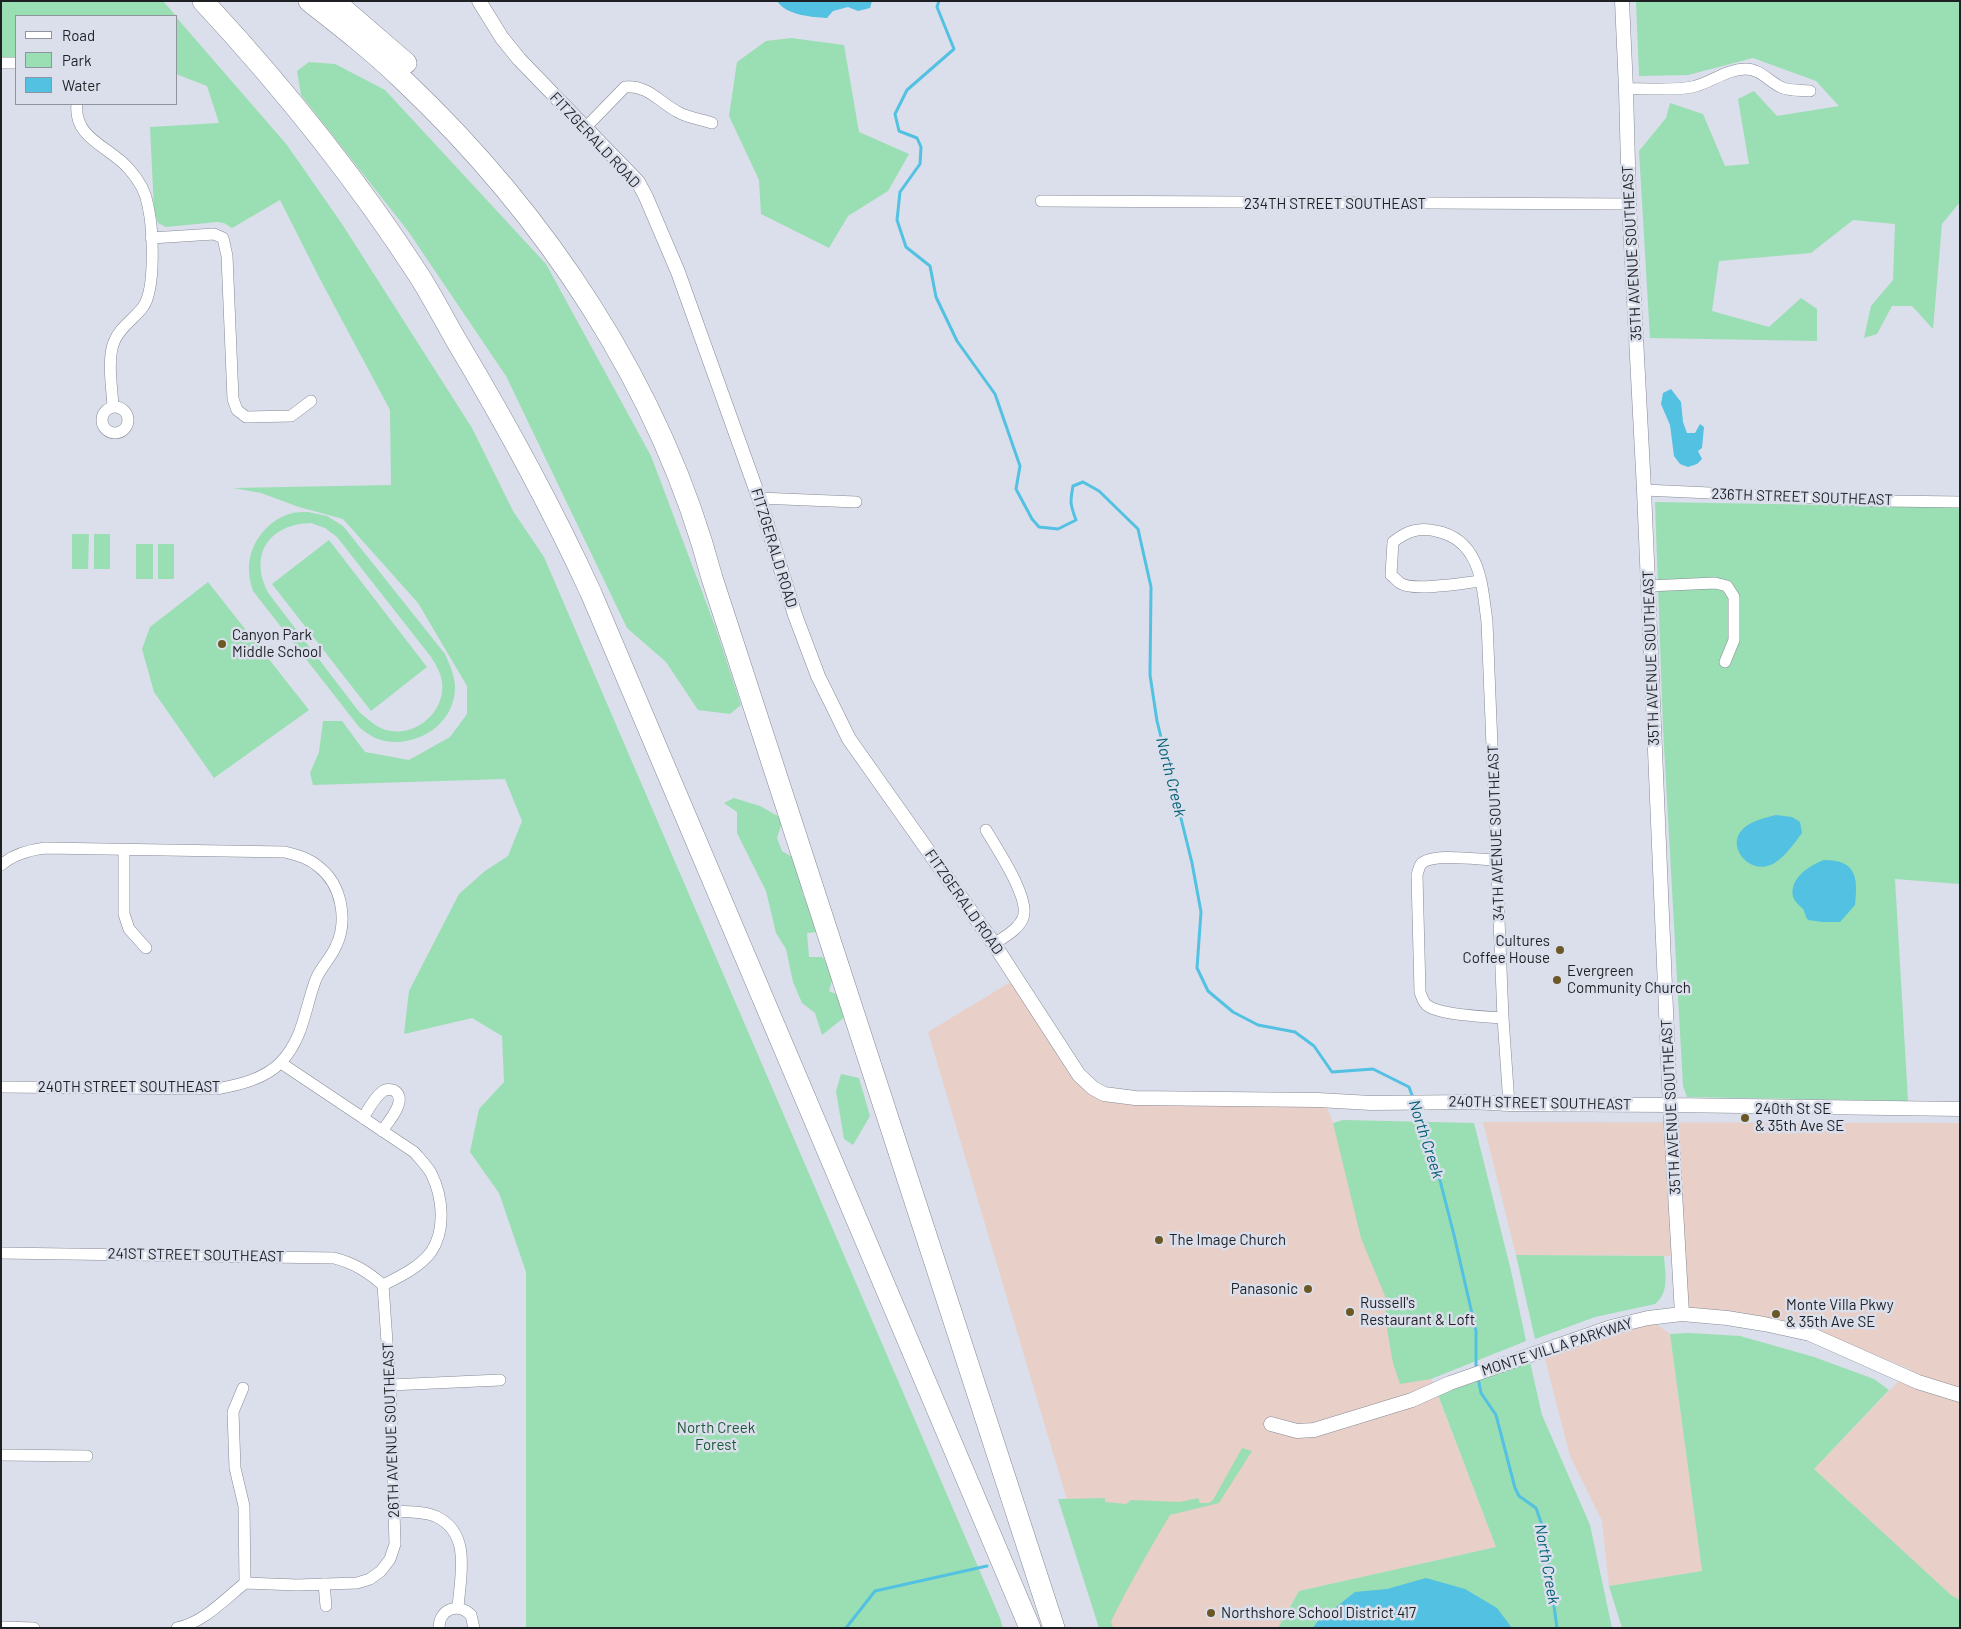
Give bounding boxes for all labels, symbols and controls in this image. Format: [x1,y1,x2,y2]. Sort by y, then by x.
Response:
legend [15,15,178,105]
text: Road [62,26,95,44]
text: Park [62,51,91,69]
text: Water [62,76,101,94]
street label: FITZGERALD ROAD [546,89,644,191]
street label: 35TH AVENUE SOUTHEAST [1618,165,1646,341]
street label: 234TH STREET SOUTHEAST [1244,195,1426,213]
street label: 236TH STREET SOUTHEAST [1711,485,1893,509]
street label: FITZGERALD ROAD [747,486,801,610]
street label: 35TH AVENUE SOUTHEAST [1639,570,1663,746]
place label: Canyon Park Middle School [232,626,322,661]
marker: Canyon Park Middle School [216,638,228,650]
water label: North Creek [1152,735,1190,819]
street label: 34TH AVENUE SOUTHEAST [1484,745,1508,921]
street label: FITZGERALD ROAD [921,846,1007,958]
place label: Cultures Coffee House [1463,932,1550,967]
marker: Cultures Coffee House [1554,944,1566,956]
place label: Evergreen Community Church [1567,962,1691,997]
marker: Evergreen Community Church [1551,974,1563,986]
street label: 35TH AVENUE SOUTHEAST [1657,1019,1685,1195]
street label: 240TH STREET SOUTHEAST [38,1078,220,1096]
street label: 240TH STREET SOUTHEAST [1448,1092,1632,1114]
water label: North Creek [1404,1097,1448,1181]
place label: 240th St SE & 35th Ave SE [1755,1100,1844,1135]
marker: 240th St SE & 35th Ave SE [1739,1112,1751,1124]
place label: The Image Church [1169,1231,1286,1249]
marker: The Image Church [1153,1234,1165,1246]
street label: 241ST STREET SOUTHEAST [107,1244,285,1266]
place label: Panasonic [1231,1280,1298,1298]
marker: Panasonic [1302,1283,1314,1295]
place label: Russell's Restaurant & Loft [1360,1294,1475,1329]
place label: Monte Villa Pkwy & 35th Ave SE [1786,1296,1894,1331]
marker: Russell's Restaurant & Loft [1344,1306,1356,1318]
marker: Monte Villa Pkwy & 35th Ave SE [1770,1308,1782,1320]
street label: MONTE VILLA PARKWAY [1479,1314,1635,1380]
street label: 26TH AVENUE SOUTHEAST [379,1342,403,1518]
park label: North Creek Forest [677,1419,755,1454]
water label: North Creek [1530,1522,1564,1606]
place label: Northshore School District 417 [1221,1604,1416,1622]
marker: Northshore School District 417 [1205,1607,1217,1619]

